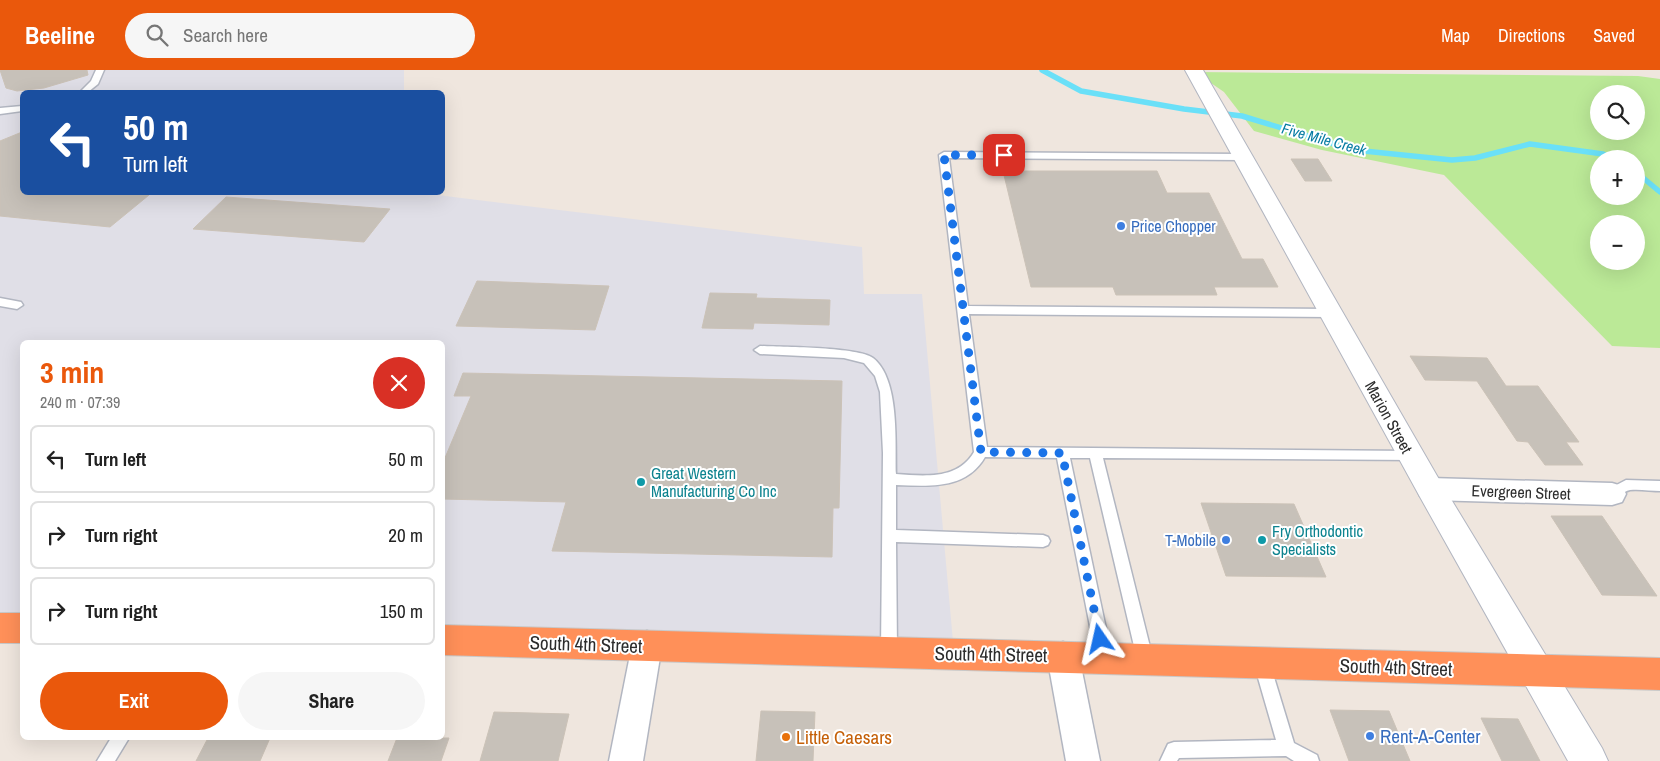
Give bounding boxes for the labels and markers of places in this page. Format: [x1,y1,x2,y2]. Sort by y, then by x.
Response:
pin [983,134,1025,176]
place label: Price Chopper [1131,215,1216,237]
marker: Price Chopper [1115,220,1127,232]
place label: Great Western Manufacturing Co Inc [651,462,777,502]
marker: Great Western Manufacturing Co Inc [635,476,647,488]
place label: Fry Orthodontic Specialists [1272,520,1364,560]
place label: T-Mobile [1165,529,1216,551]
marker: T-Mobile [1220,534,1232,546]
marker: Fry Orthodontic Specialists [1256,534,1268,546]
place label: Rent-A-Center [1380,723,1481,749]
place label: Little Caesars [796,724,892,750]
marker: Rent-A-Center [1364,730,1376,742]
marker: Little Caesars [780,731,792,743]

